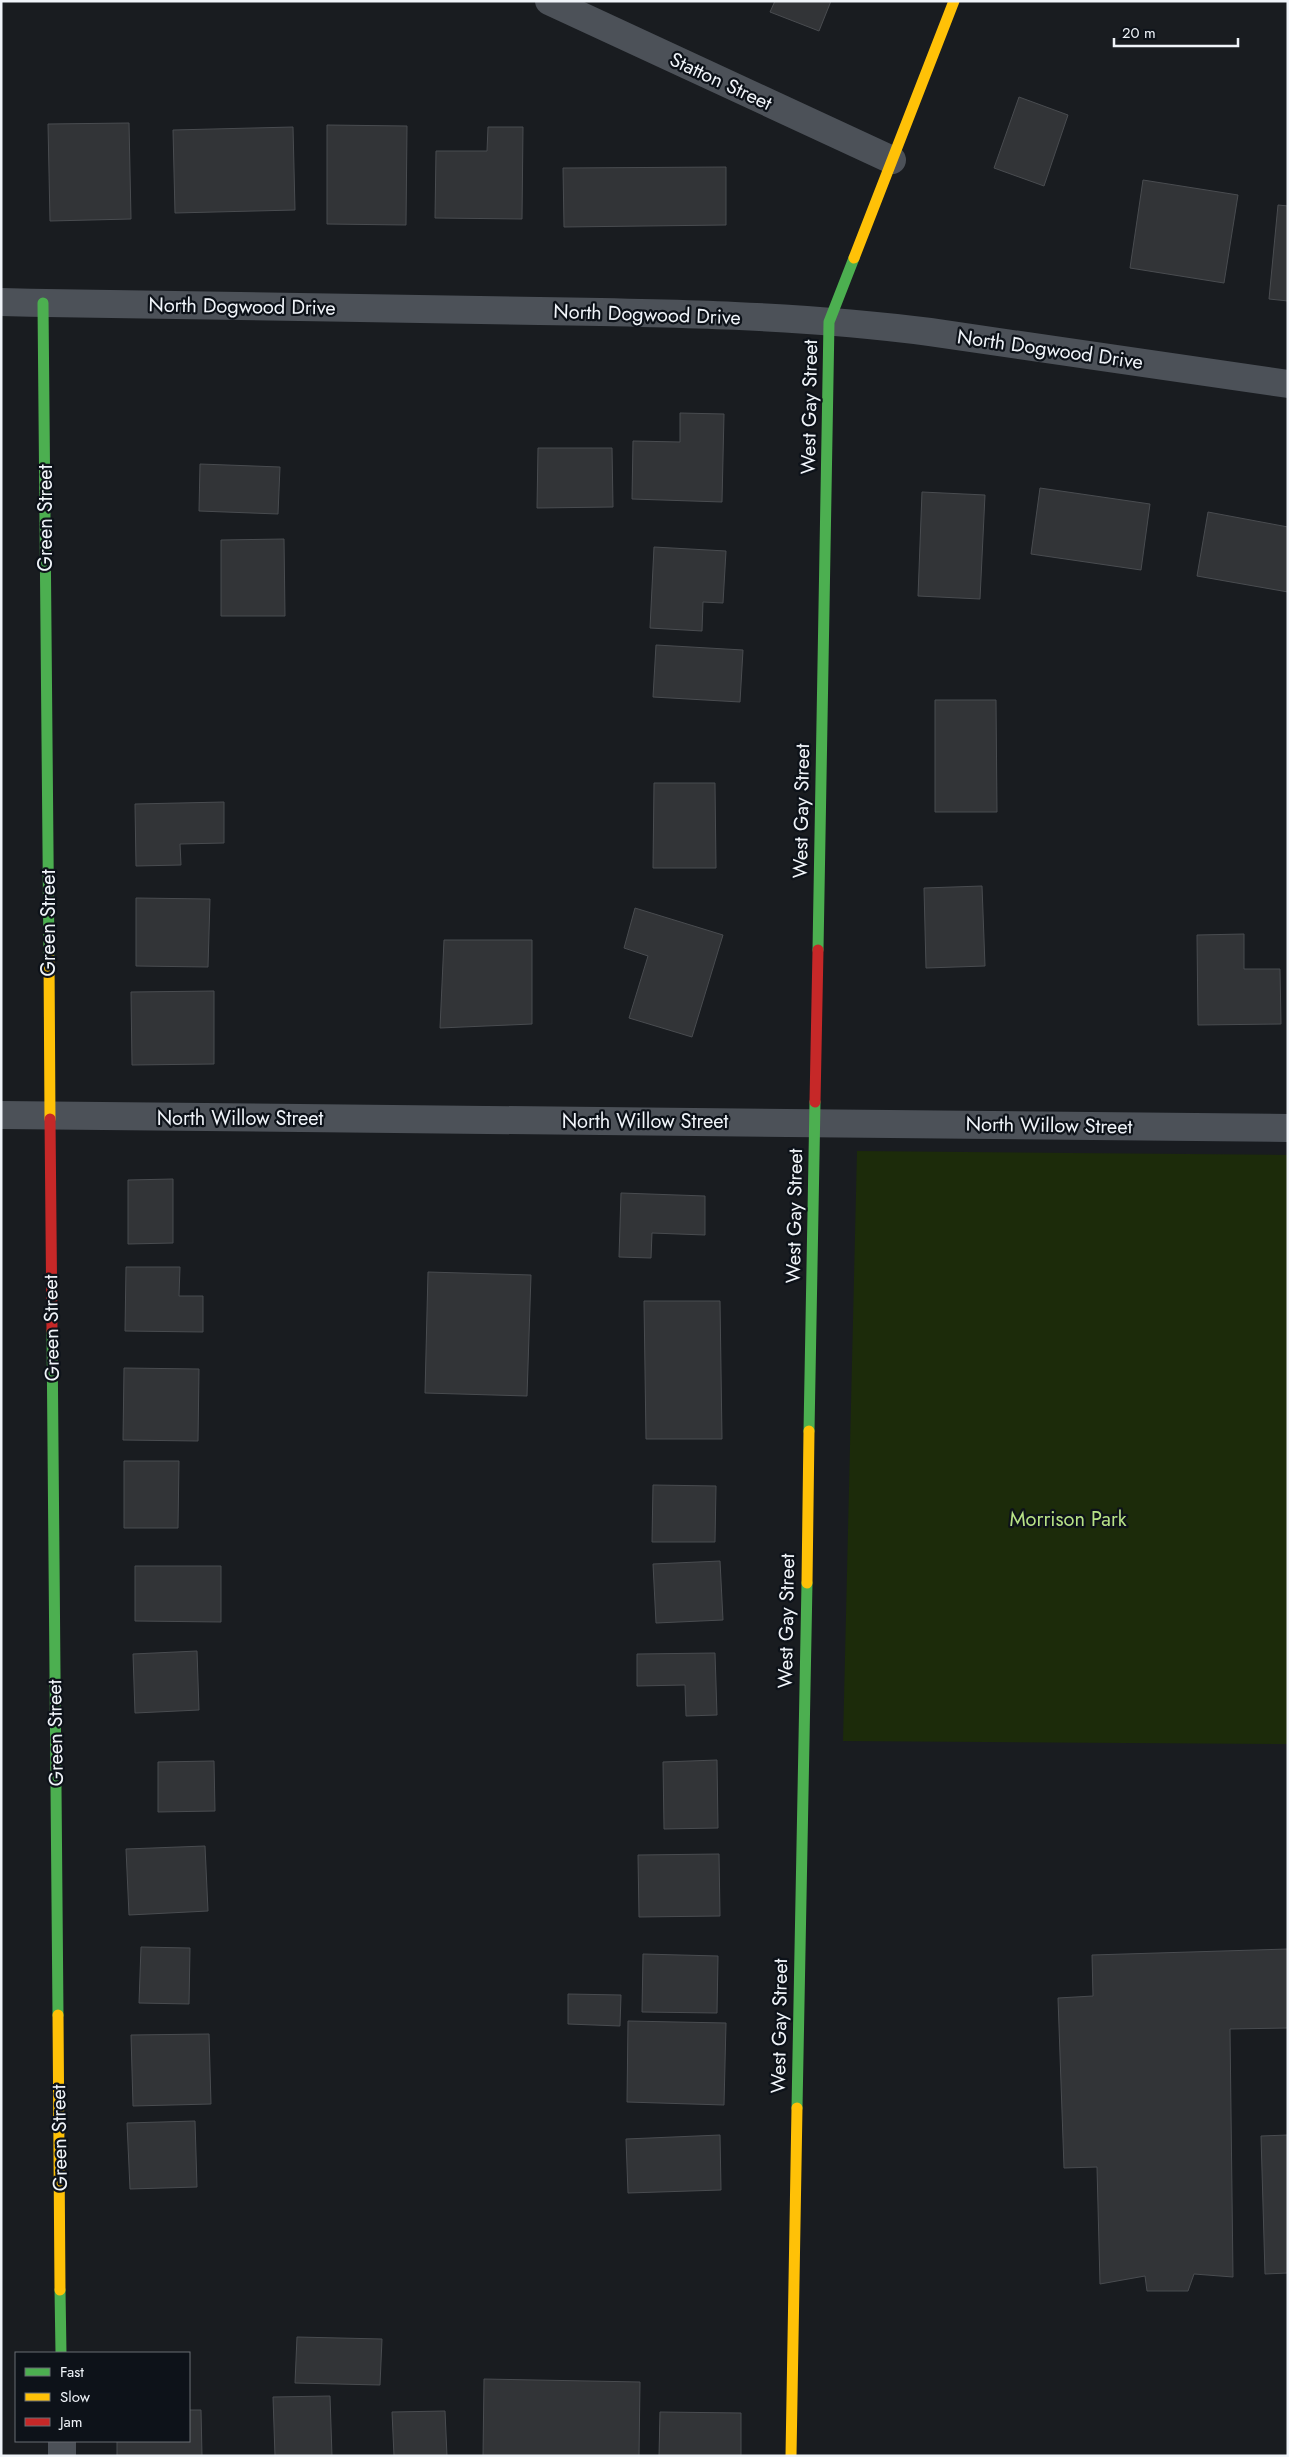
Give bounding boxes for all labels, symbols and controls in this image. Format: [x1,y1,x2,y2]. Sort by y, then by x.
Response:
scale bar [1114,15,1238,47]
text: 20 m [1122,22,1156,44]
street label: Statton Street [665,45,777,118]
street label: North Dogwood Drive [148,290,336,323]
street label: North Dogwood Drive [553,297,741,332]
street label: North Dogwood Drive [955,322,1145,377]
street label: West Gay Street [794,339,825,475]
street label: Green Street [31,464,60,571]
street label: West Gay Street [786,743,817,879]
street label: Green Street [34,869,63,976]
street label: North Willow Street [157,1104,324,1133]
street label: North Willow Street [562,1107,729,1136]
street label: North Willow Street [965,1110,1133,1141]
street label: West Gay Street [779,1148,810,1284]
street label: Green Street [36,1274,67,1382]
park label: Morrison Park [1009,1505,1127,1534]
street label: West Gay Street [771,1553,802,1689]
street label: Green Street [40,1679,71,1787]
street label: West Gay Street [764,1958,795,2094]
street label: Green Street [44,2084,75,2192]
legend [15,2352,190,2442]
text: Fast [60,2361,84,2383]
text: Slow [60,2386,91,2408]
text: Jam [58,2411,83,2433]

